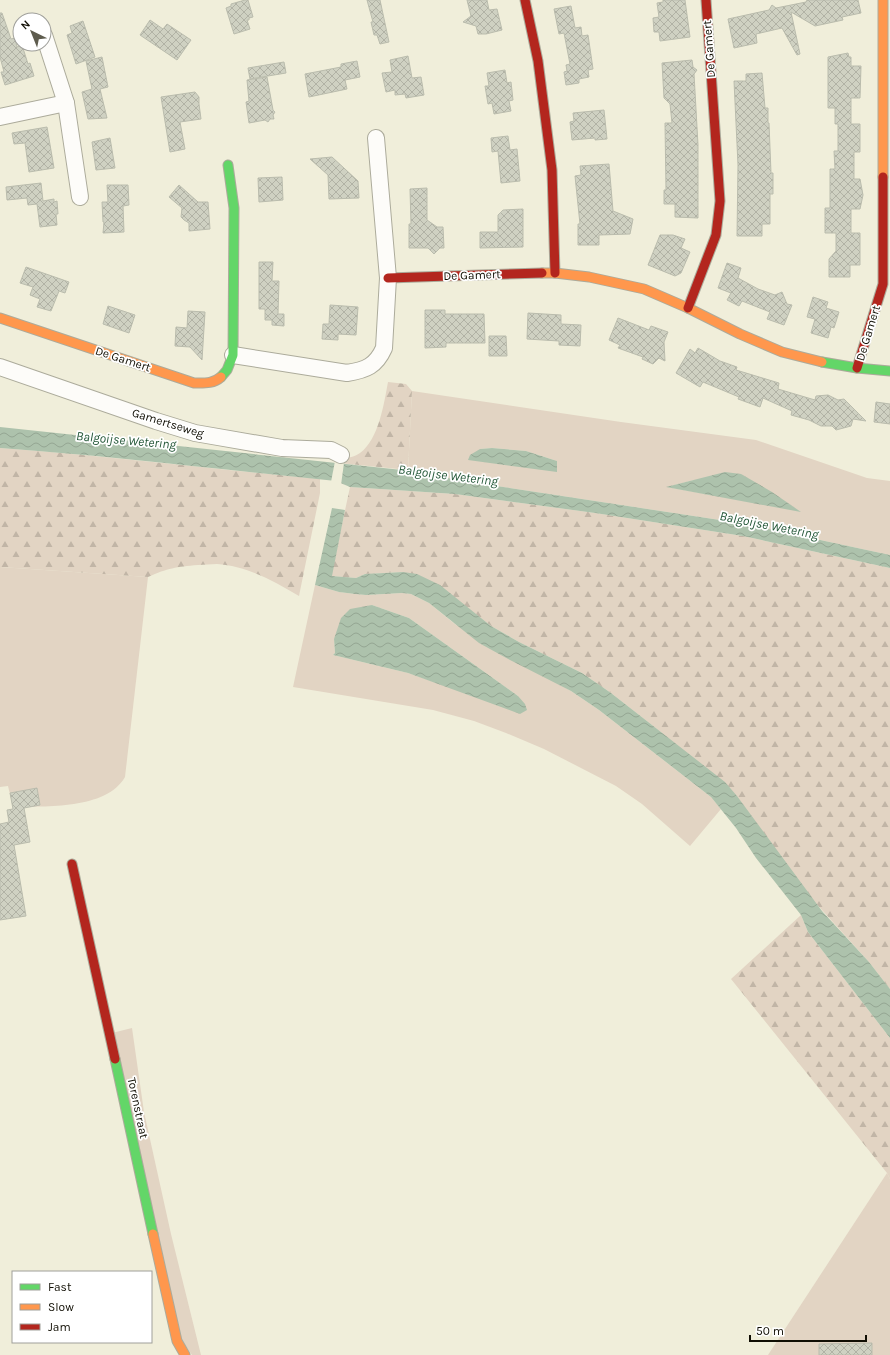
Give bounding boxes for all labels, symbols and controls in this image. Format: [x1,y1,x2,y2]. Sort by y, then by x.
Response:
north arrow [12,12,52,52]
text: N [18,18,33,32]
street label: De Gamert [700,19,718,78]
street label: De Gamert [443,267,501,283]
street label: De Gamert [853,303,883,363]
street label: De Gamert [93,343,153,375]
street label: Gamertseweg [130,405,206,441]
water label: Balgoijse Wetering [75,428,178,452]
water label: Balgoijse Wetering [397,461,500,489]
water label: Balgoijse Wetering [718,508,821,542]
street label: Torenstraat [125,1076,151,1140]
legend [12,1271,152,1343]
text: Fast [48,1280,72,1294]
text: Slow [48,1300,74,1314]
scale bar [750,1317,866,1343]
text: Jam [48,1320,71,1334]
text: 50 m [756,1324,784,1338]

